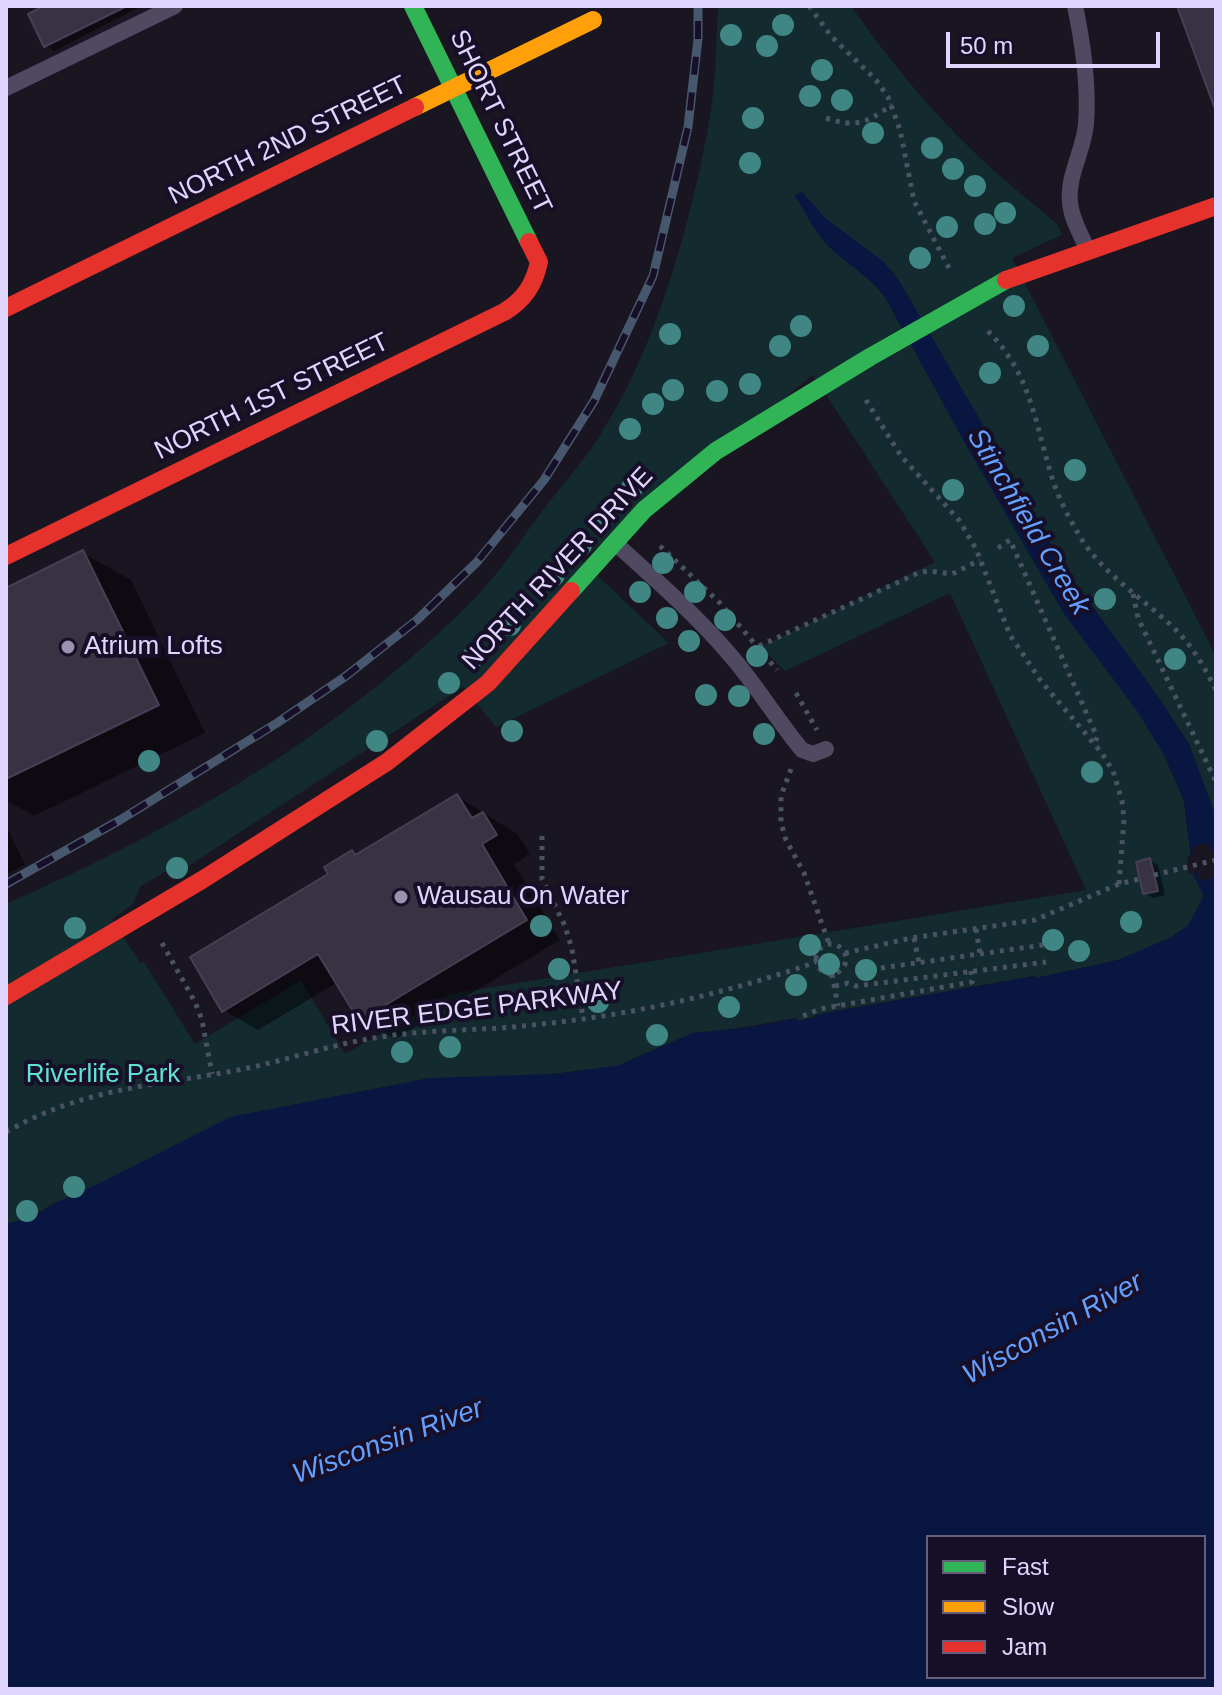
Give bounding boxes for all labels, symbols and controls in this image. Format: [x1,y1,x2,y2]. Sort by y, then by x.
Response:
scale bar [950,16,1164,66]
street label: SHORT STREET [442,25,558,219]
text: 50 m [960,32,1013,59]
street label: NORTH 2ND STREET [164,70,412,212]
street label: NORTH 1ST STREET [150,327,394,467]
water label: Stinchfield Creek [959,423,1097,621]
street label: NORTH RIVER DRIVE [456,461,660,677]
place label: Atrium Lofts [84,631,223,663]
marker: Atrium Lofts [59,638,77,656]
place label: Wausau On Water [417,881,629,913]
marker: Wausau On Water [392,888,410,906]
street label: RIVER EDGE PARKWAY [330,976,624,1042]
park label: Riverlife Park [26,1059,180,1091]
water label: Wisconsin River [957,1266,1149,1392]
water label: Wisconsin River [288,1392,488,1492]
legend [926,1535,1206,1679]
text: Fast [1002,1553,1049,1580]
text: Slow [1002,1593,1054,1620]
text: Jam [1002,1633,1047,1660]

